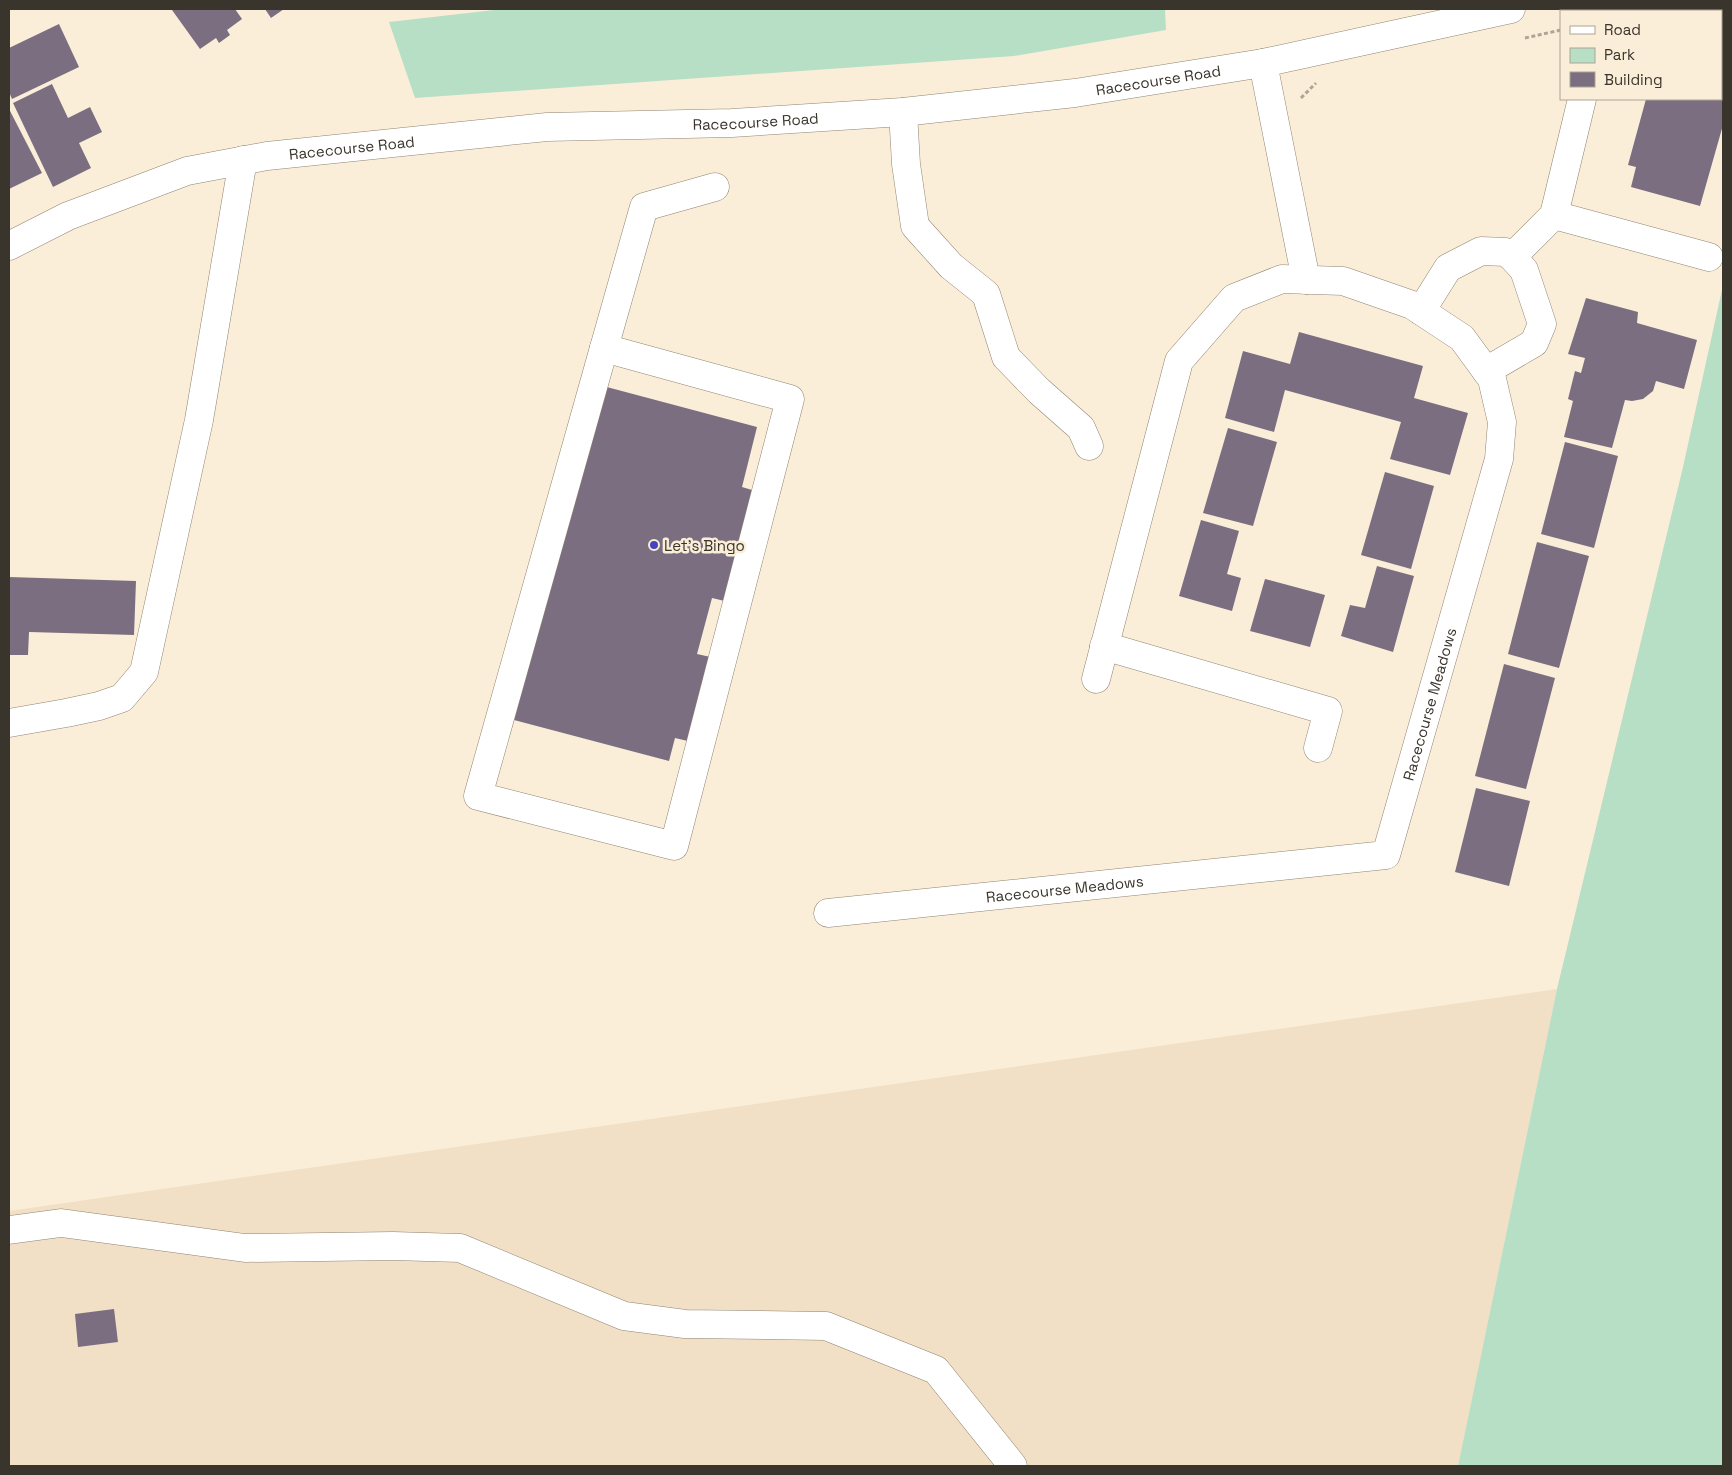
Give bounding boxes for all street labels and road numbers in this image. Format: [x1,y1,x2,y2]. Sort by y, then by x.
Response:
street label: Racecourse Road [1094,60,1222,99]
street label: Racecourse Road [692,108,819,133]
street label: Racecourse Road [288,131,415,163]
street label: Racecourse Meadows [1398,625,1460,783]
street label: Racecourse Meadows [985,871,1145,906]

